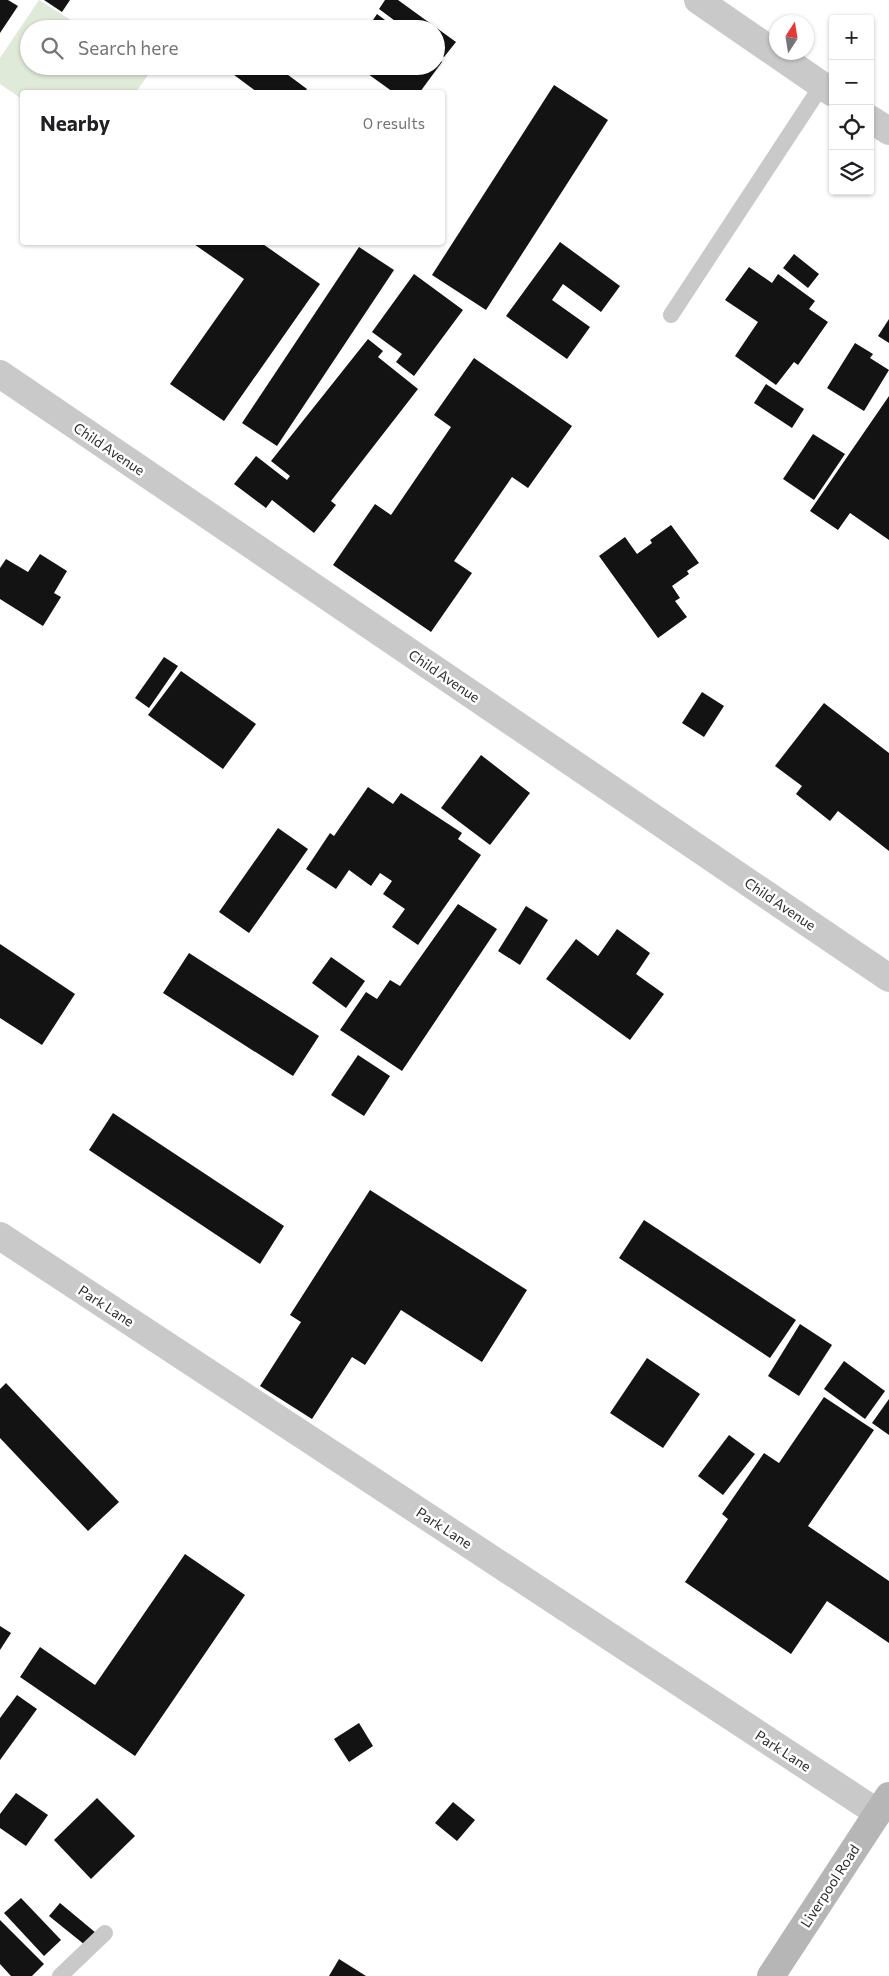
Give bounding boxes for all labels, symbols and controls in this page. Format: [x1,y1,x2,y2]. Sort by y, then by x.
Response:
north arrow [769,15,814,60]
map controls [829,15,874,195]
button: + [829,15,874,60]
search box [20,20,445,75]
icon: search [38,34,66,62]
text: Search here [78,36,178,59]
button: − [829,60,874,105]
button: locate [829,105,874,150]
text: Nearby [40,110,110,135]
text: 0 results [363,113,425,132]
button: layers [829,150,874,195]
street label: Child Avenue [70,419,148,479]
street label: Child Avenue [405,646,483,706]
street label: Child Avenue [741,874,819,934]
street label: Park Lane [75,1281,137,1330]
street label: Park Lane [413,1503,475,1552]
street label: Park Lane [752,1726,814,1775]
street label: Liverpool Road [796,1841,863,1930]

